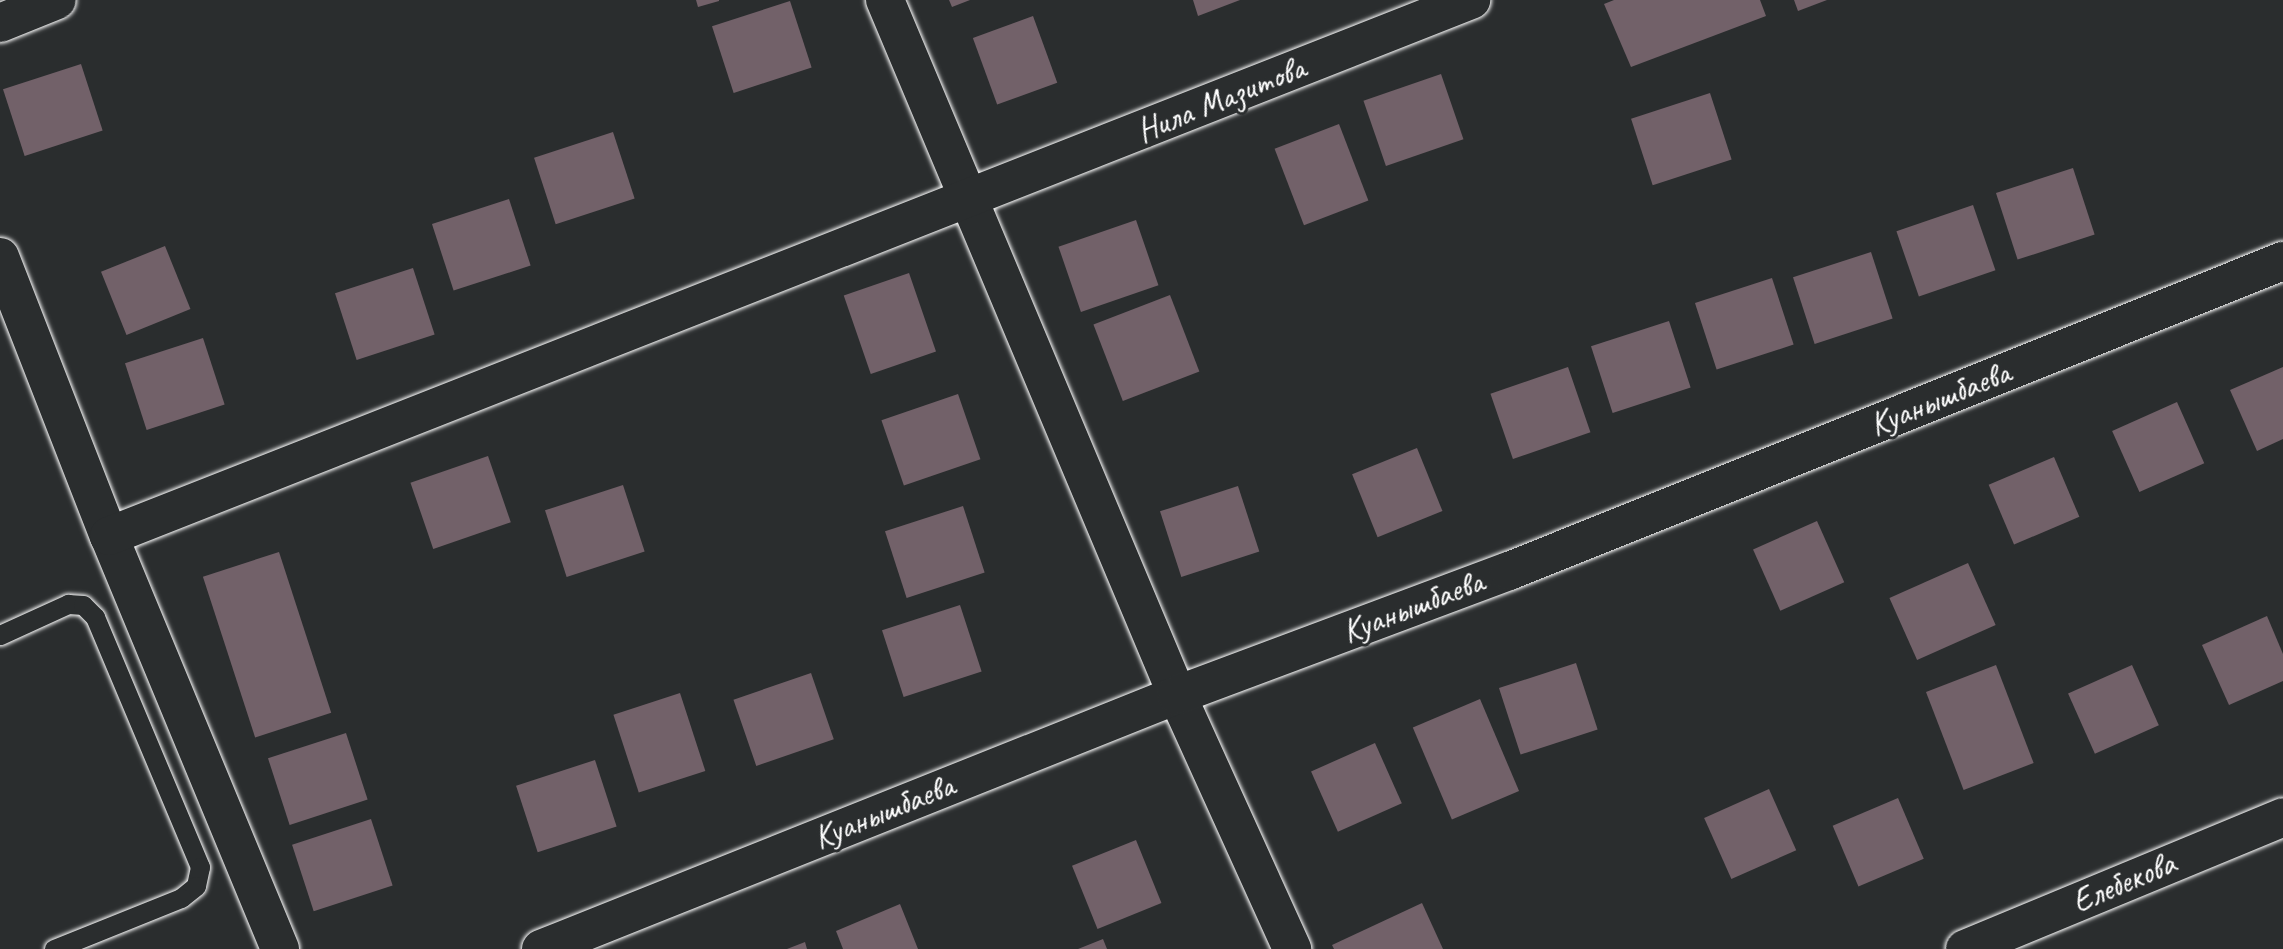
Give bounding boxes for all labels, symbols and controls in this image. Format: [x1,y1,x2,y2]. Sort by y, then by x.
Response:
street label: Нила Мазитова [1129,47,1313,153]
street label: Куанышбаева [1864,353,2016,445]
street label: Куанышбаева [1337,562,1489,652]
street label: Куанышбаева [808,766,960,858]
street label: Елебекова [2066,844,2182,922]

